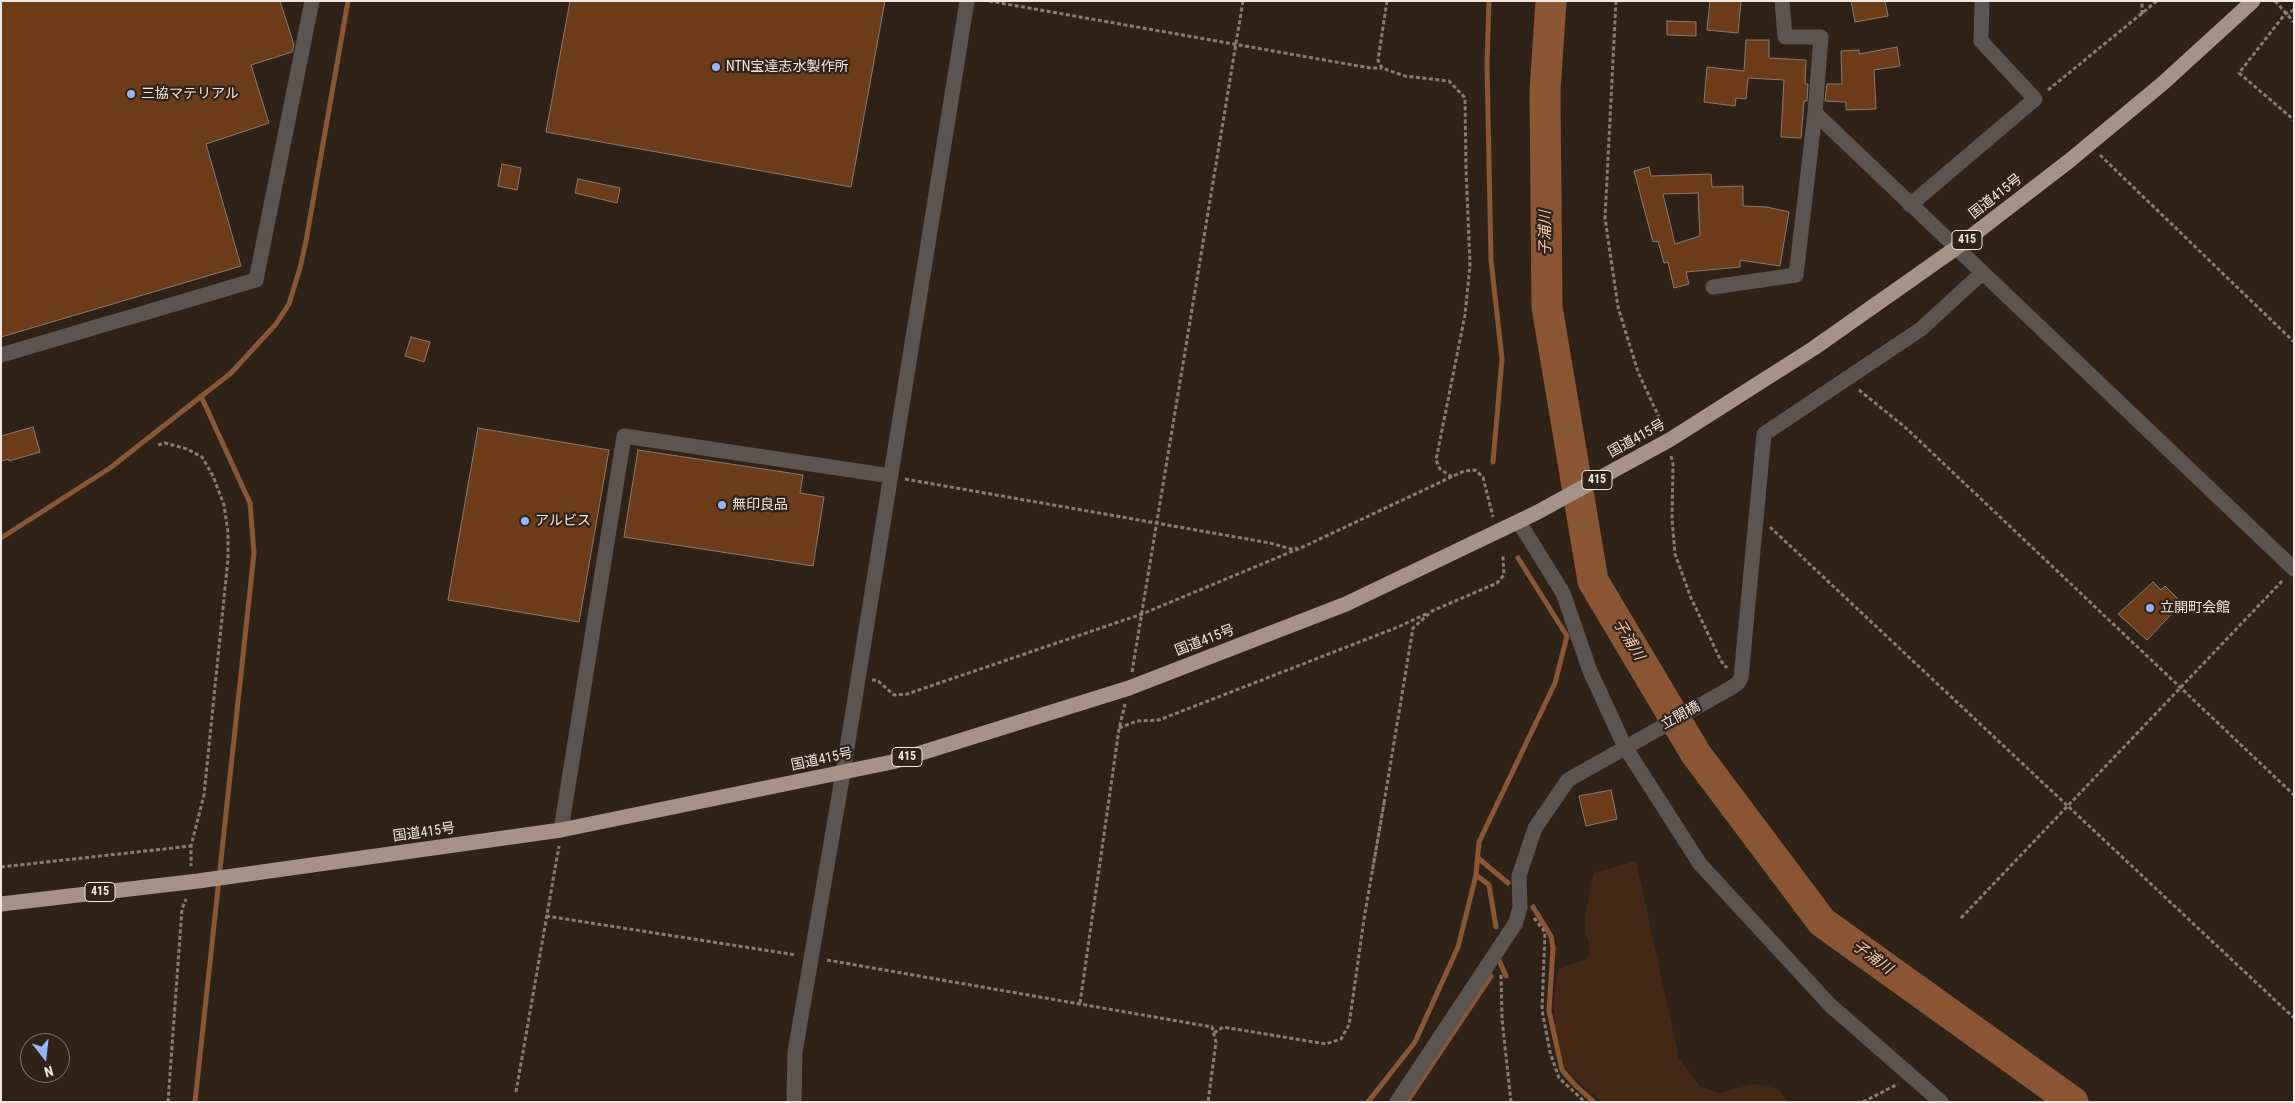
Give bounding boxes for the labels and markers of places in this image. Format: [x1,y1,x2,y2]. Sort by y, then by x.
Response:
place label: NTN宝達志水製作所 [726,59,848,75]
marker: NTN宝達志水製作所 [710,61,722,73]
place label: 三協マテリアル [141,86,239,102]
marker: 三協マテリアル [125,88,137,100]
place label: 無印良品 [732,497,788,513]
marker: 無印良品 [716,499,728,511]
place label: アルビス [535,513,591,529]
marker: アルビス [519,515,531,527]
place label: 立開町会館 [2160,600,2230,616]
marker: 立開町会館 [2144,602,2156,614]

